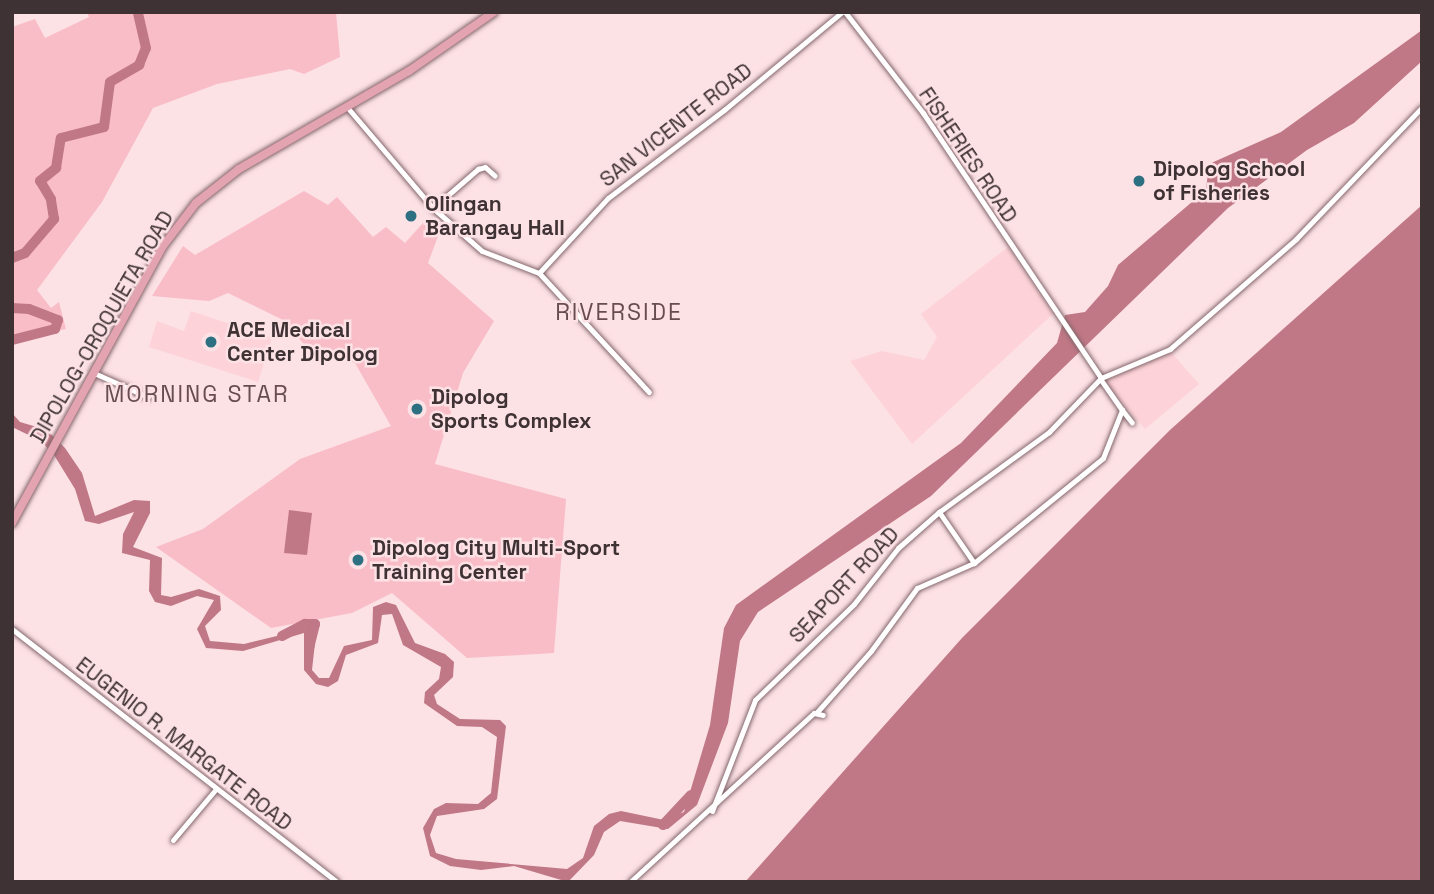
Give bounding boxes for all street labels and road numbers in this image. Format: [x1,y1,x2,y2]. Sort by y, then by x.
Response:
street label: SAN VICENTE ROAD [595,58,757,192]
street label: FISHERIES ROAD [913,83,1023,227]
street label: DIPOLOG-OROQUIETA ROAD [25,206,179,448]
street label: SEAPORT ROAD [784,522,904,648]
street label: EUGENIO R. MARGATE ROAD [71,652,297,836]

